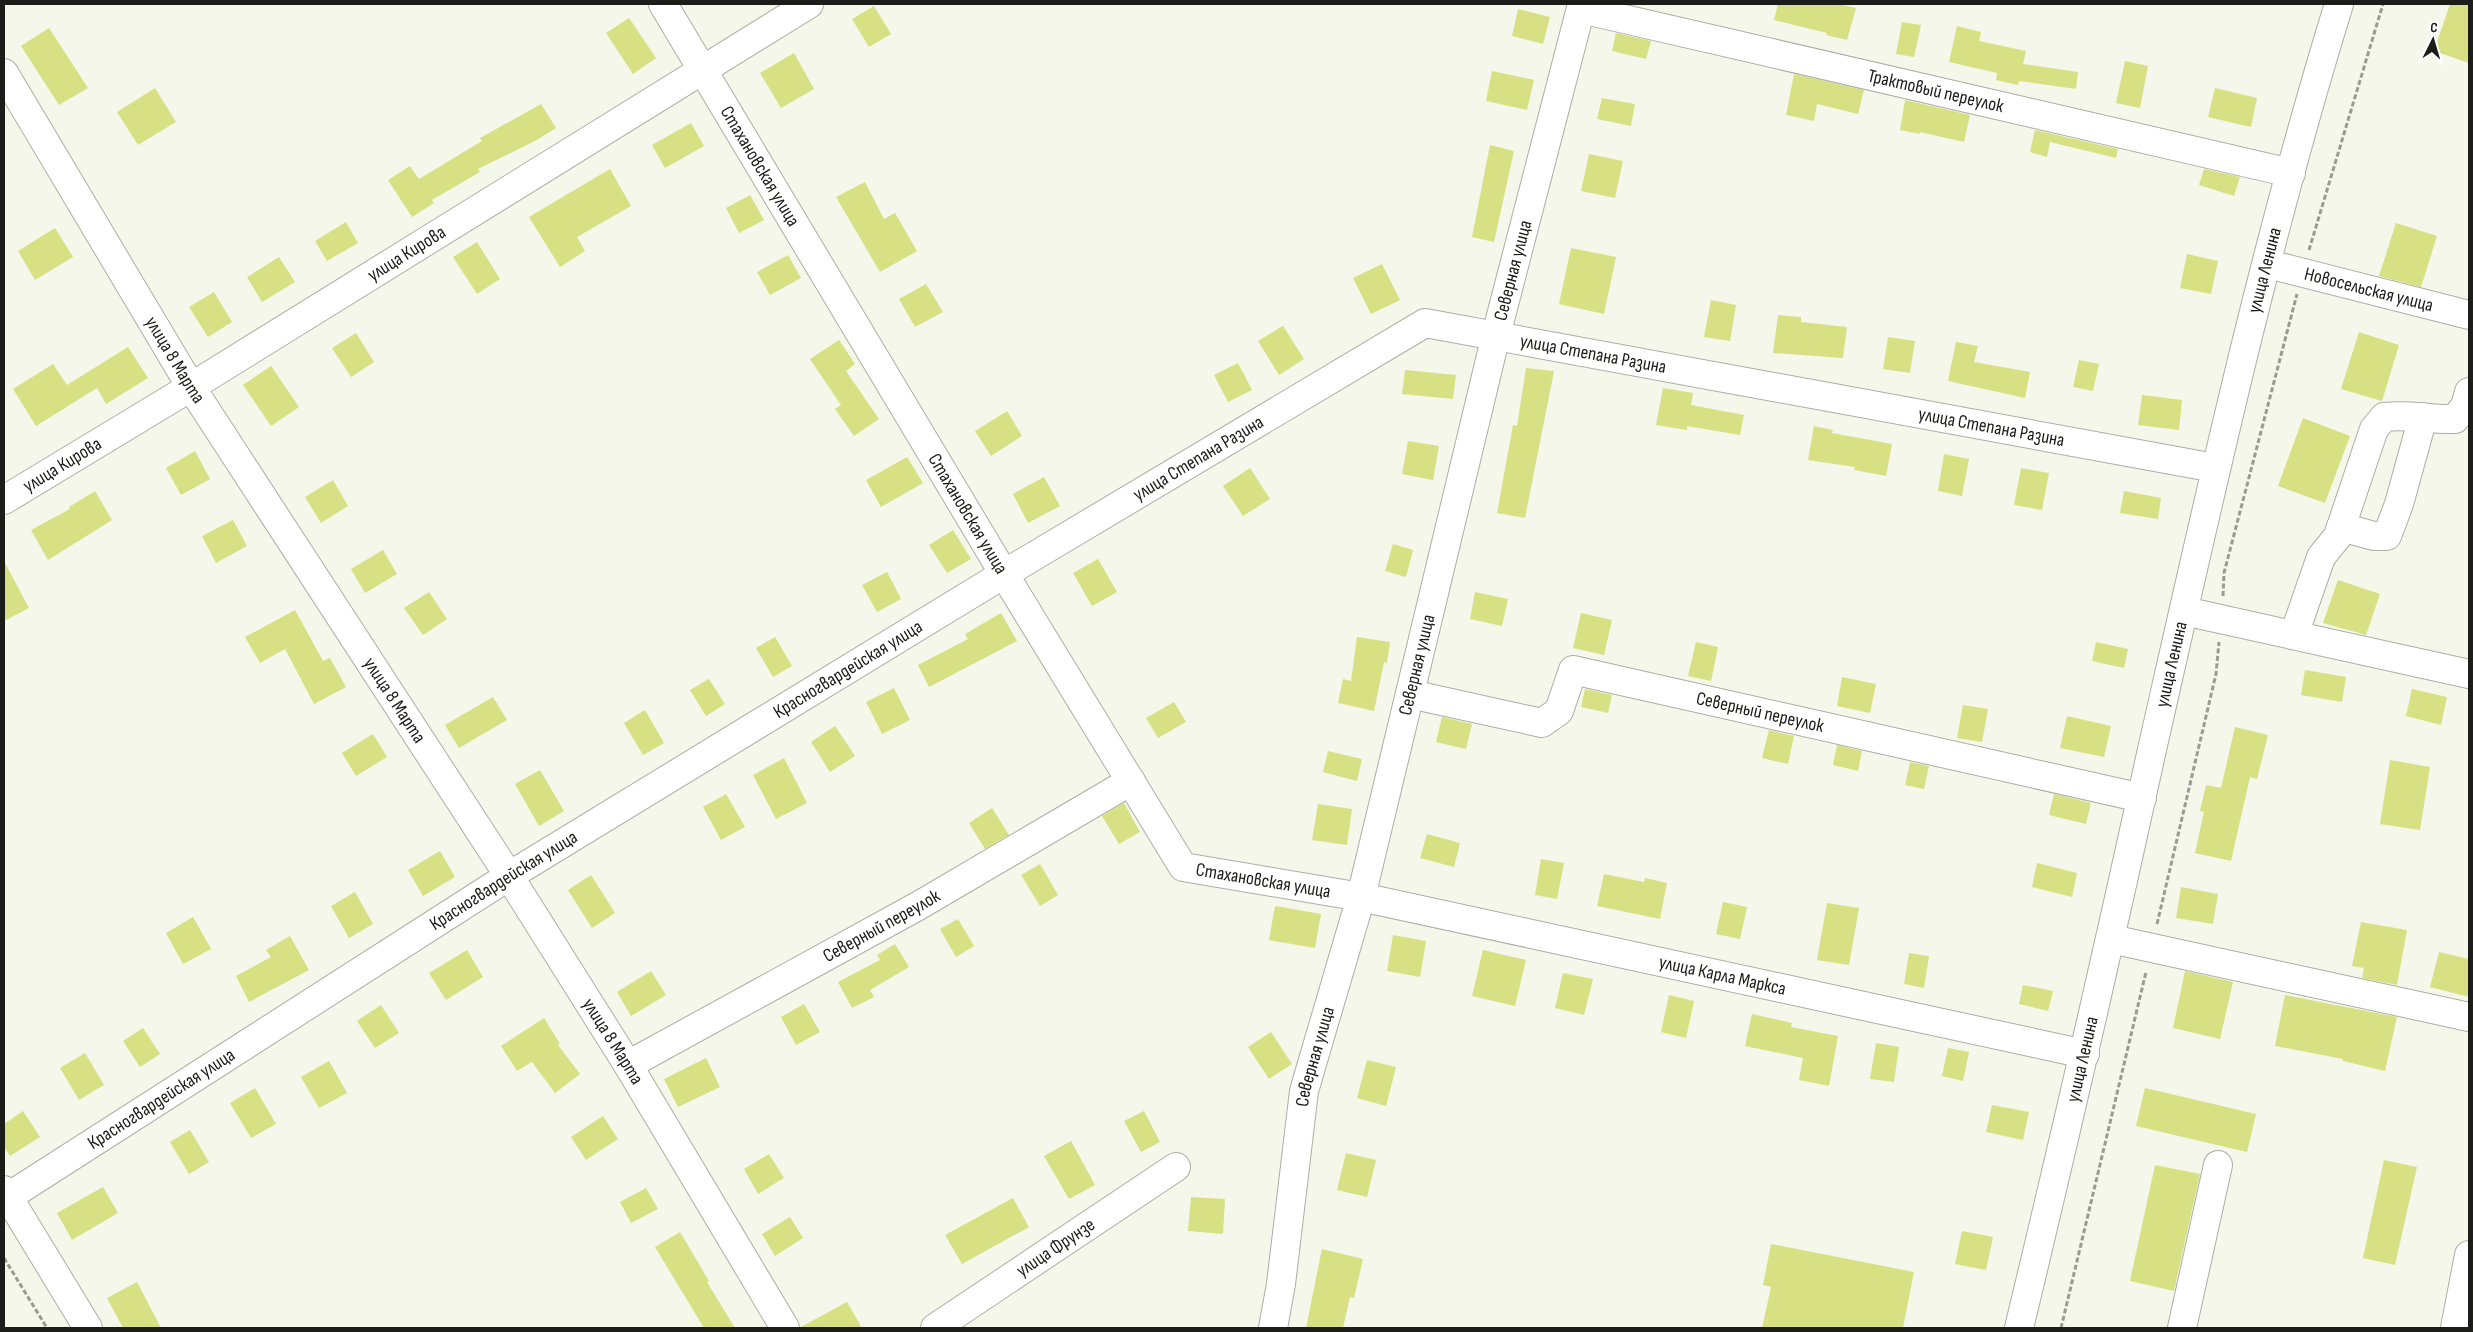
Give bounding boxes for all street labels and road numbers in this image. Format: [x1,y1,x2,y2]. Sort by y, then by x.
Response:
street label: Трактовый переулок [1865,64,2007,118]
street label: Стахановская улица [715,102,805,231]
street label: Северная улица [1489,218,1537,323]
street label: улица Кирова [363,221,450,286]
street label: улица Ленина [2243,225,2287,315]
street label: Новосельская улица [2302,262,2436,317]
street label: улица 8 Марта [140,312,210,408]
street label: улица Степана Разина [1518,329,1668,379]
street label: улица Степана Разина [1917,402,2066,452]
street label: улица Степана Разина [1129,410,1268,506]
street label: улица Кирова [19,432,106,497]
street label: Стахановская улица [923,449,1013,578]
street label: Северная улица [1394,612,1440,718]
street label: Красногвардейская улица [769,615,927,723]
street label: улица Ленина [2150,619,2192,709]
street label: улица 8 Марта [358,653,431,747]
street label: Северный переулок [1694,687,1827,738]
street label: Красногвардейская улица [425,826,582,935]
street label: Стахановская улица [1194,858,1332,903]
street label: Северный переулок [819,884,945,967]
street label: улица Карла Маркса [1657,950,1788,1000]
street label: улица 8 Марта [577,994,648,1089]
street label: Северная улица [1291,1004,1340,1108]
street label: улица Ленина [2061,1014,2103,1104]
street label: Красногвардейская улица [83,1043,239,1154]
street label: улица Фрунзе [1012,1213,1099,1282]

